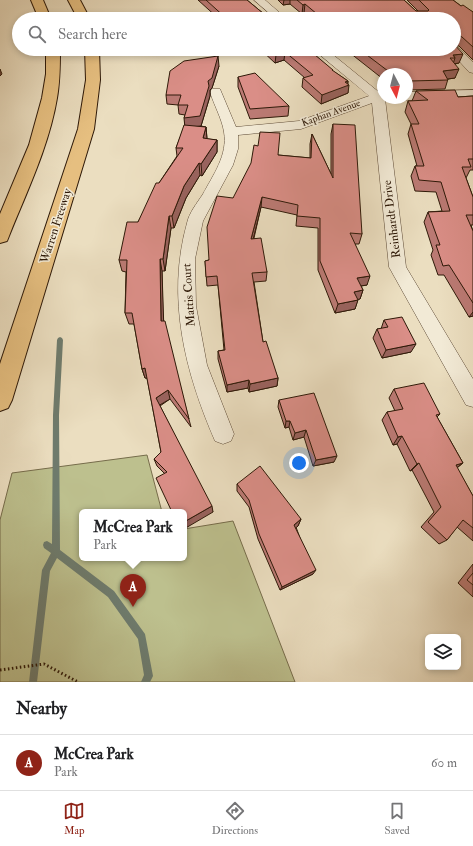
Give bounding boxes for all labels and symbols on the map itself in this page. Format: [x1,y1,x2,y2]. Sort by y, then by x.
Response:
north arrow [377,68,413,104]
street label: Kaphan Avenue [300,97,362,130]
street label: Reinhardt Drive [380,179,404,259]
street label: Warren Freeway [37,186,75,266]
street label: Mattis Court [179,263,199,327]
your location [289,453,309,473]
pin: A [120,574,146,607]

